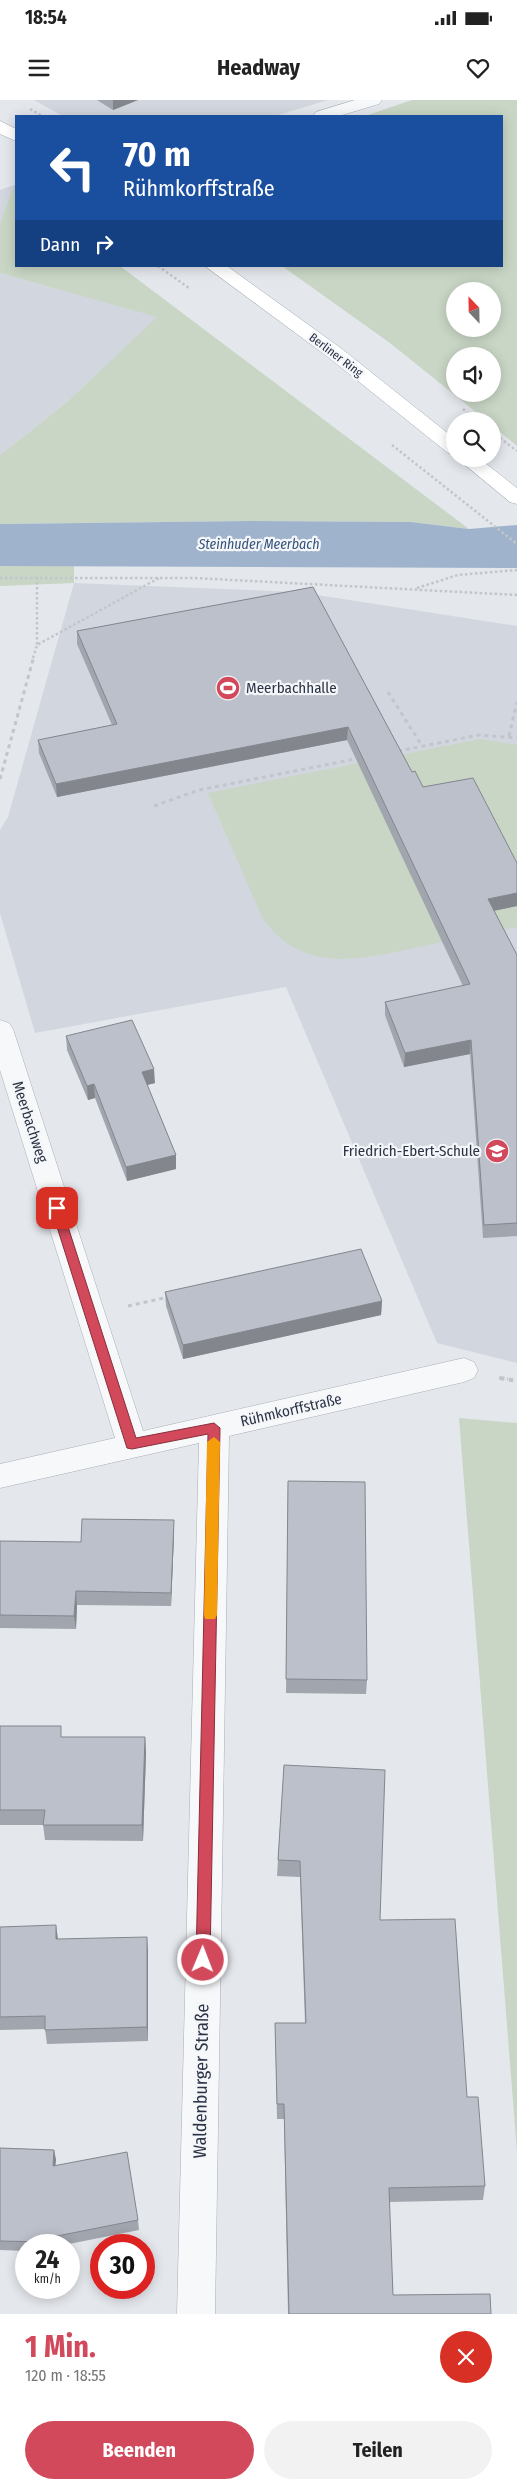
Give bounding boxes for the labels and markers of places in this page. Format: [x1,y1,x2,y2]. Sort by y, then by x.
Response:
sports icon: Meerbachhalle [215,675,241,701]
place label: Meerbachhalle [246,679,337,697]
school or university icon: Friedrich-Ebert-Schule [484,1138,510,1164]
place label: Friedrich-Ebert-Schule [343,1142,480,1160]
pin [36,1187,78,1229]

